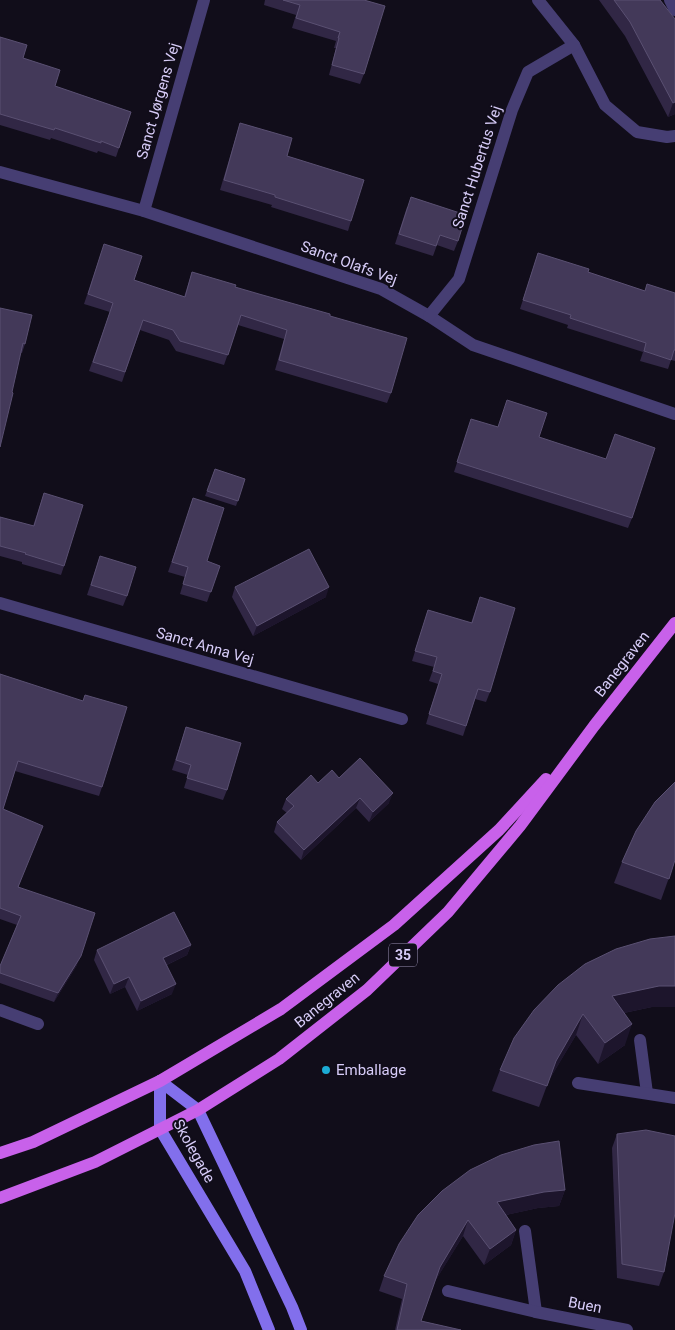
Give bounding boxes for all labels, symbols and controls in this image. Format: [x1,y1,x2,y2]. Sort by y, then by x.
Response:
street label: Sanct Jørgens Vej [133,41,183,161]
street label: Sanct Hubertus Vej [449,103,505,231]
street label: Sanct Olafs Vej [298,237,400,289]
street label: Sanct Anna Vej [154,623,256,669]
street label: Banegraven [591,628,653,700]
road number: 35 [389,944,417,966]
street label: Banegraven [291,968,363,1032]
place label: Emballage [336,1061,406,1079]
marker: Emballage [320,1064,332,1076]
street label: Skolegade [169,1116,219,1186]
street label: Buen [567,1293,603,1317]

